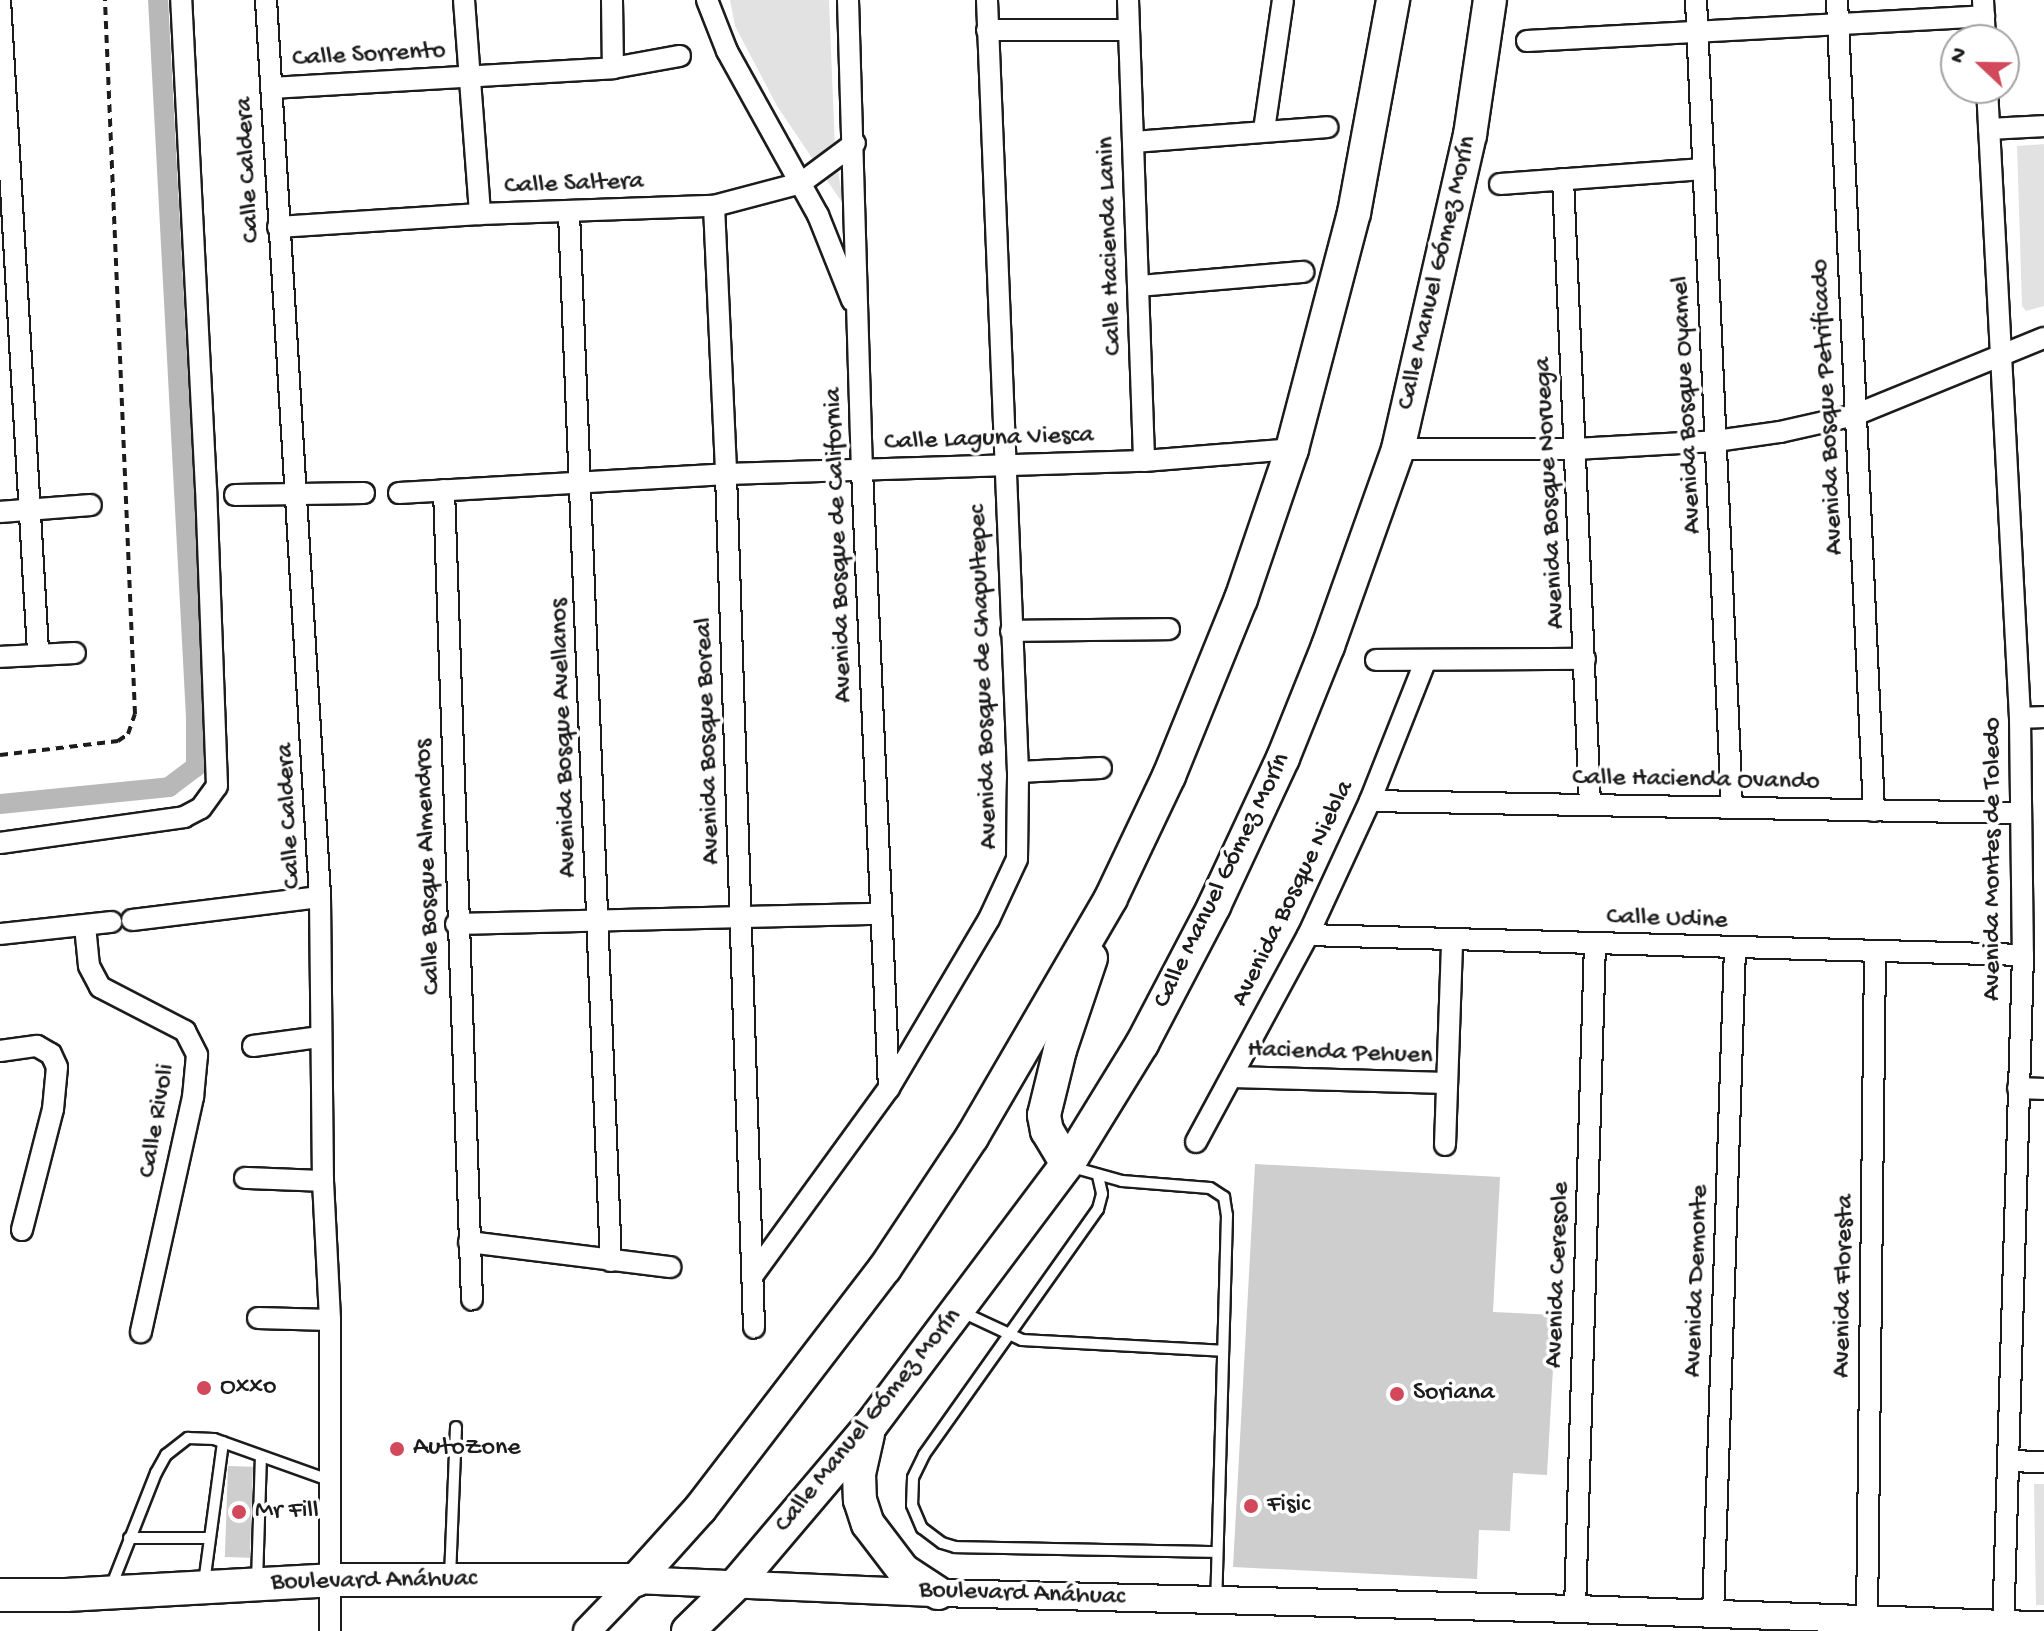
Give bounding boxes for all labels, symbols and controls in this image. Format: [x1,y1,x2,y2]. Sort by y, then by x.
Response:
north arrow [1940,24,2020,104]
street label: Calle Sorrento [292,36,446,76]
text: N [1945,44,1974,67]
street label: Calle Caldera [230,96,268,244]
street label: Calle Manuel Gómez Morín [1391,133,1485,413]
street label: Calle Hacienda Lanin [1092,136,1130,356]
street label: Calle Saltera [504,167,644,203]
street label: Avenida Bosque Petrificado [1806,258,1852,556]
street label: Avenida Bosque Oyamel [1666,275,1710,535]
street label: Avenida Bosque Noruega [1528,356,1574,630]
street label: Avenida Bosque de California [819,387,861,703]
street label: Calle Laguna Viesca [884,421,1094,459]
street label: Avenida Bosque de Chapultepec [963,504,1007,850]
street label: Avenida Bosque Avellanos [545,598,585,878]
street label: Avenida Bosque Boreal [689,617,729,865]
street label: Avenida Montes de Toledo [1978,717,2010,1001]
street label: Calle Bosque Almendros [409,739,449,995]
street label: Calle Caldera [271,742,309,890]
street label: Calle Manuel Gómez Morín [1148,748,1298,1014]
street label: Calle Hacienda Ovando [1572,763,1820,799]
street label: Avenida Bosque Niebla [1226,776,1362,1012]
street label: Calle Udine [1606,902,1728,938]
street label: Hacienda Pehuen [1247,1035,1433,1073]
street label: Calle Rivoli [133,1062,183,1180]
street label: Avenida Ceresole [1540,1181,1578,1369]
street label: Avenida Demonte [1679,1184,1717,1378]
street label: Avenida Floresta [1828,1194,1862,1378]
street label: Calle Manuel Gómez Morín [769,1302,969,1540]
place label: Oxxo [220,1372,276,1404]
place label: Soriana [1413,1378,1495,1410]
marker: Oxxo [195,1379,213,1397]
marker: Soriana [1388,1385,1406,1403]
place label: AutoZone [413,1433,521,1465]
marker: AutoZone [388,1440,406,1458]
place label: Fisic [1267,1490,1310,1522]
place label: Mr Fill [255,1496,319,1528]
marker: Fisic [1242,1497,1260,1515]
marker: Mr Fill [230,1503,248,1521]
street label: Boulevard Anáhuac [271,1565,477,1599]
street label: Boulevard Anáhuac [918,1576,1126,1614]

